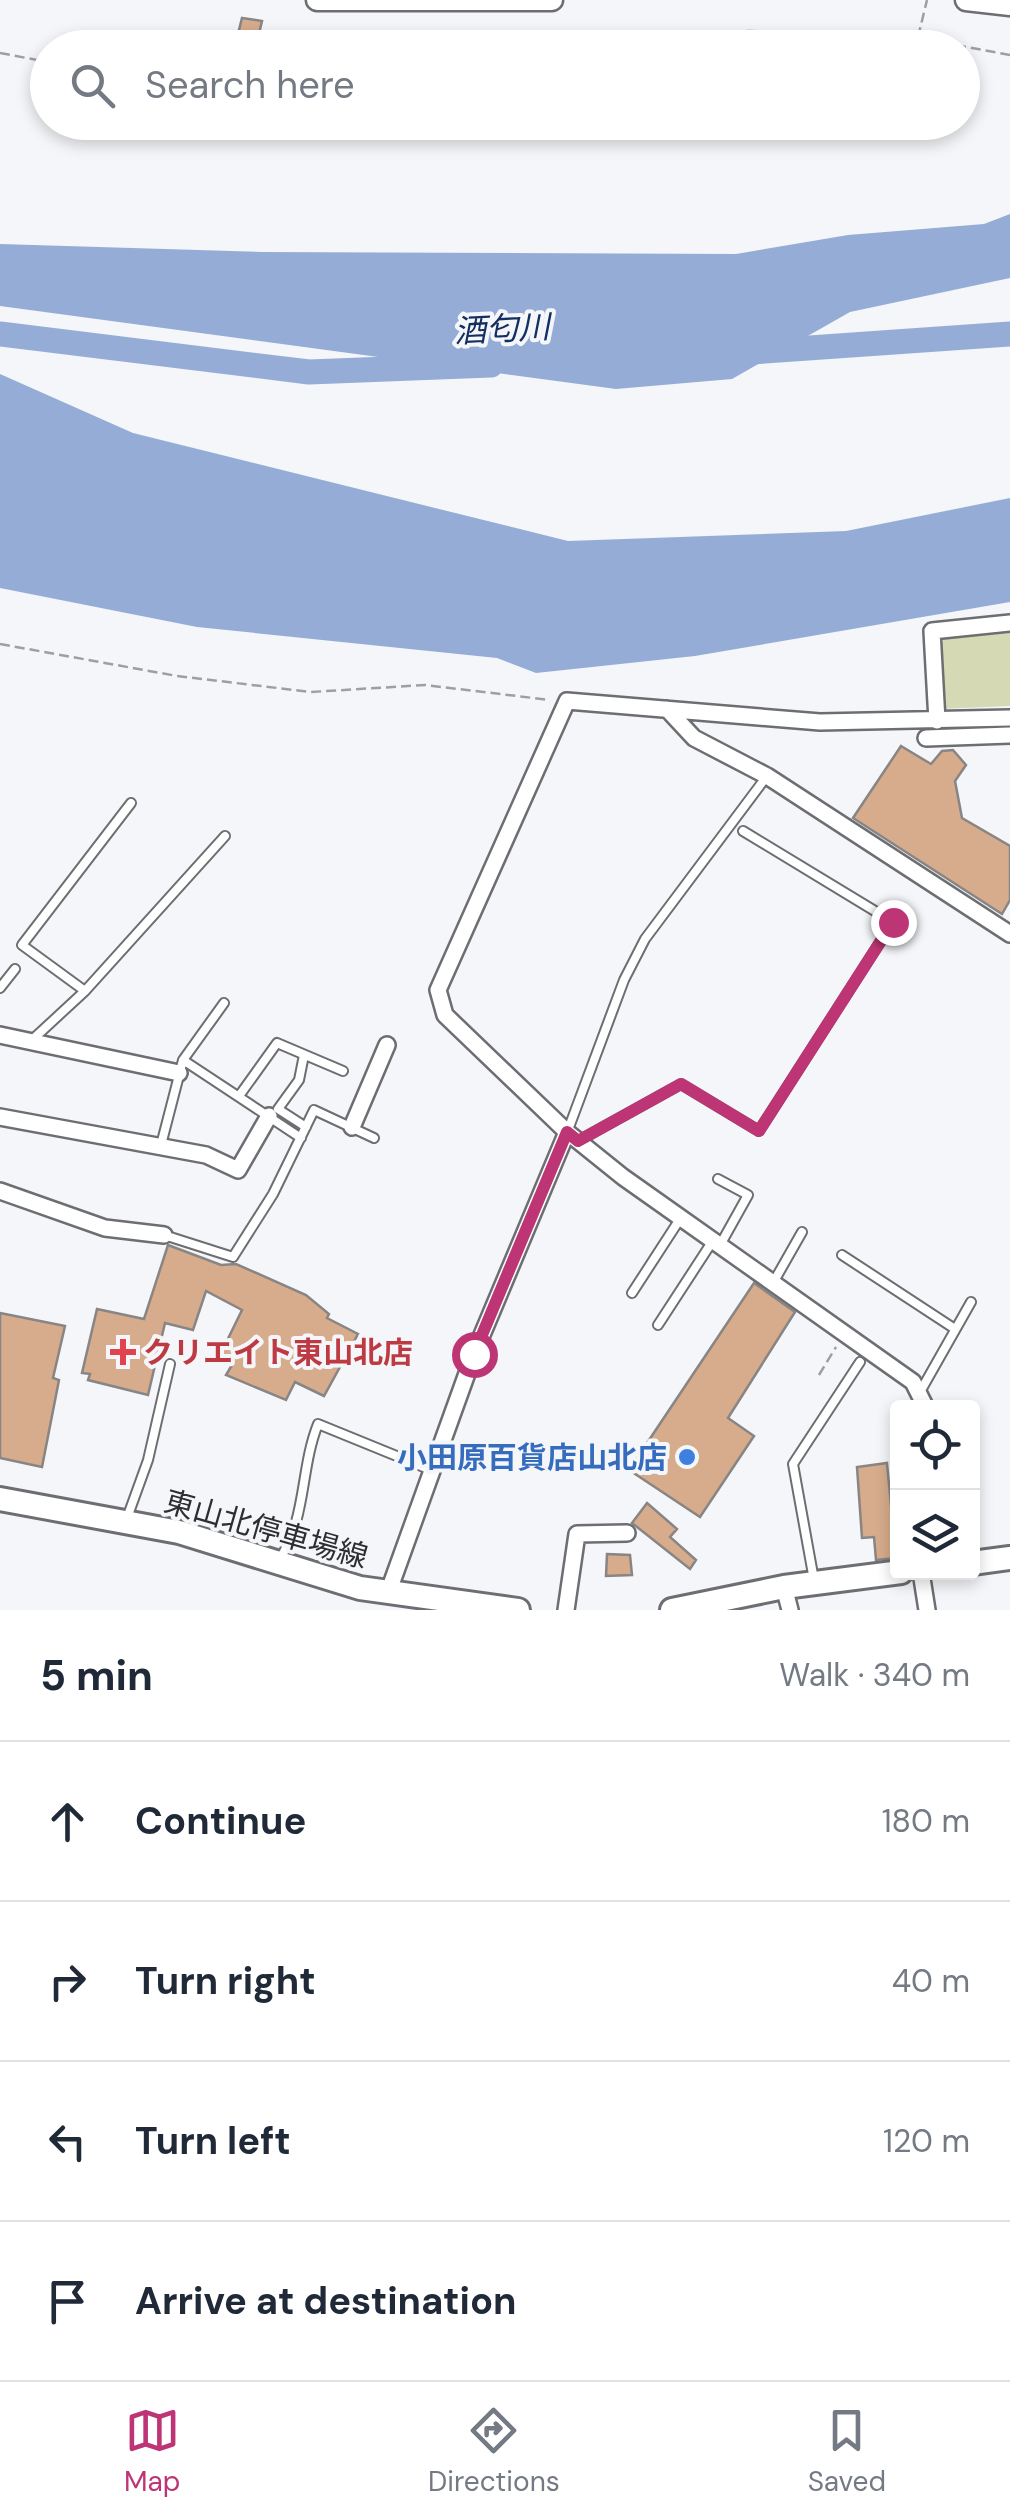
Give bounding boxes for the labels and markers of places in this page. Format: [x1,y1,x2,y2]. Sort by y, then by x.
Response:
place label: クリエイト東山北店 [143,1333,413,1372]
marker: クリエイト東山北店 [112,1341,134,1363]
place label: 小田原百貨店山北店 [397,1438,667,1477]
marker: 小田原百貨店山北店 [676,1446,698,1468]

